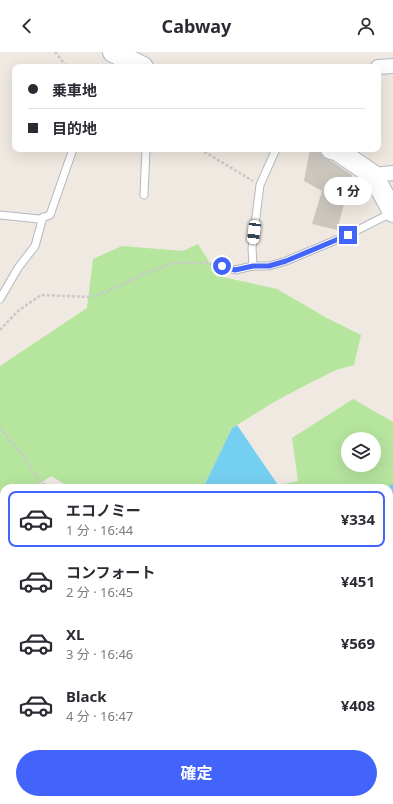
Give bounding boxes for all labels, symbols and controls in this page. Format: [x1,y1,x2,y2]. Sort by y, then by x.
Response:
text: Cabway [162,14,231,38]
icon: back [16,15,38,37]
icon: person [355,15,377,37]
text: 乗車地 [52,80,97,100]
text: 目的地 [52,118,97,138]
callout: 1 分 [324,177,372,205]
text: 1 分 [336,182,360,200]
car [247,219,261,245]
route end [339,226,357,244]
route start [213,257,231,275]
map controls [341,432,381,472]
button: layers [341,432,381,472]
text: エコノミー [66,500,141,520]
icon: car [18,501,54,537]
text: ¥334 [341,509,375,529]
text: 1 分 · 16:44 [66,521,133,539]
text: コンフォート [66,562,156,582]
icon: car [18,563,54,599]
text: ¥451 [341,571,375,591]
text: 2 分 · 16:45 [66,583,133,601]
text: XL [66,624,84,644]
icon: car [18,625,54,661]
text: ¥569 [341,633,375,653]
text: 3 分 · 16:46 [66,645,133,663]
text: Black [66,686,106,706]
icon: car [18,687,54,723]
text: ¥408 [341,695,375,715]
text: 4 分 · 16:47 [66,707,133,725]
button: 確定 [16,750,377,796]

